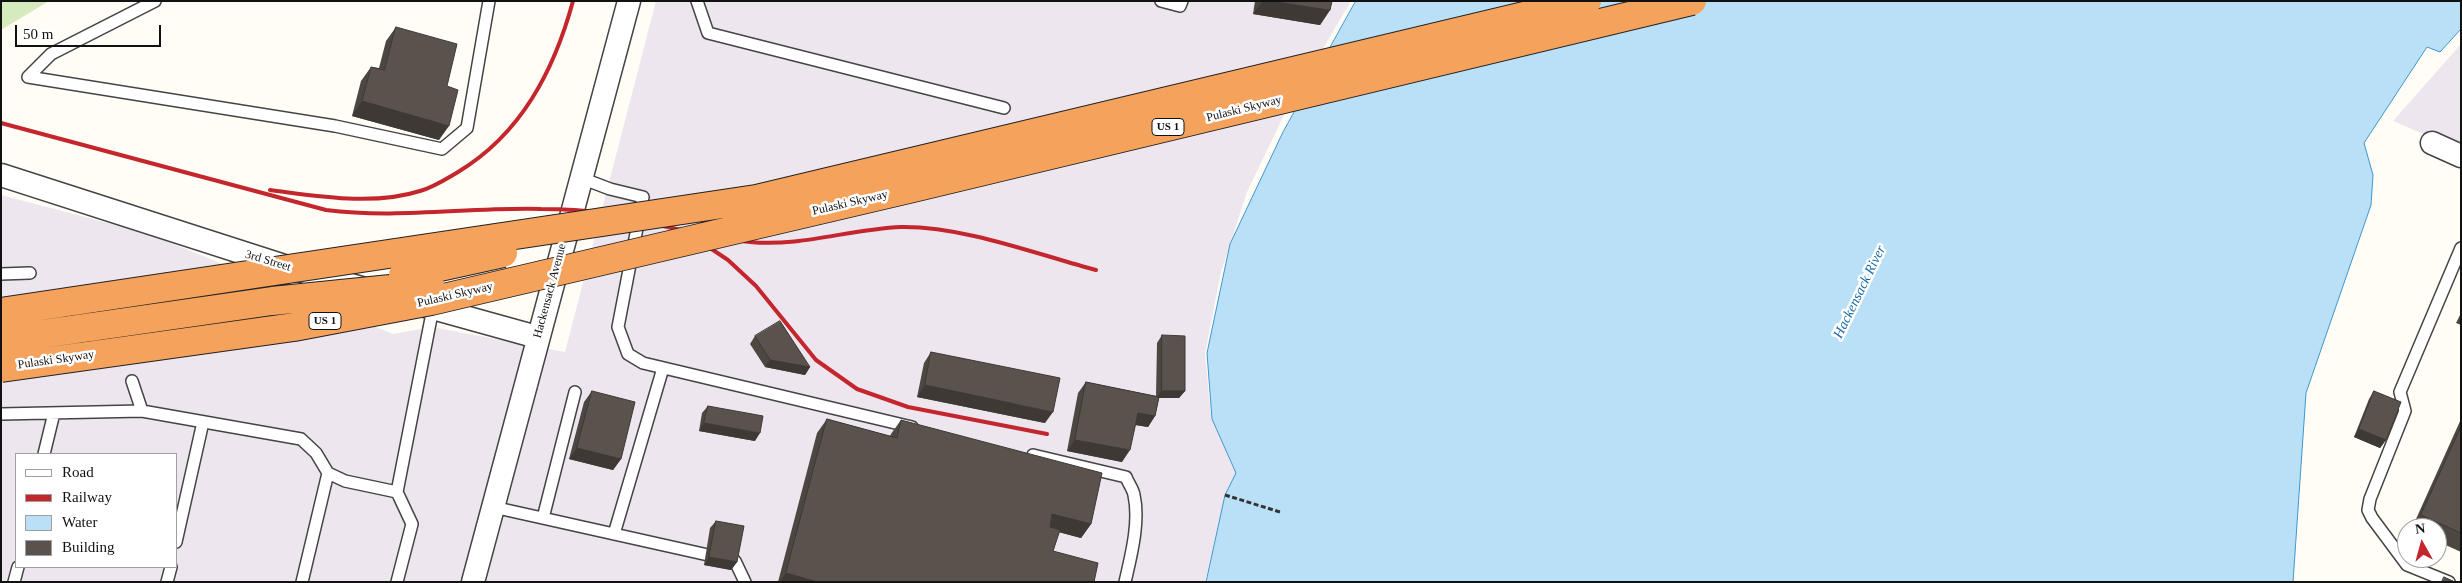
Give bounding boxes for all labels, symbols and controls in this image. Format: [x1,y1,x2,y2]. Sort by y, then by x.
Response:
scale bar [18,15,164,47]
text: 50 m [23,26,53,42]
street label: Pulaski Skyway [1205,93,1283,125]
road number: US 1 [1152,118,1184,136]
street label: Pulaski Skyway [811,187,889,219]
street label: Hackensack Avenue [530,242,570,340]
water label: Hackensack River [1830,243,1890,341]
street label: 3rd Street [243,247,293,275]
street label: Pulaski Skyway [416,279,494,311]
road number: US 1 [309,312,341,330]
street label: Pulaski Skyway [17,348,95,372]
legend [15,453,178,568]
text: Road [62,464,94,480]
text: Railway [62,489,112,505]
text: Water [62,514,97,530]
north arrow [2397,518,2447,568]
text: N [2414,521,2426,537]
text: Building [62,539,115,555]

